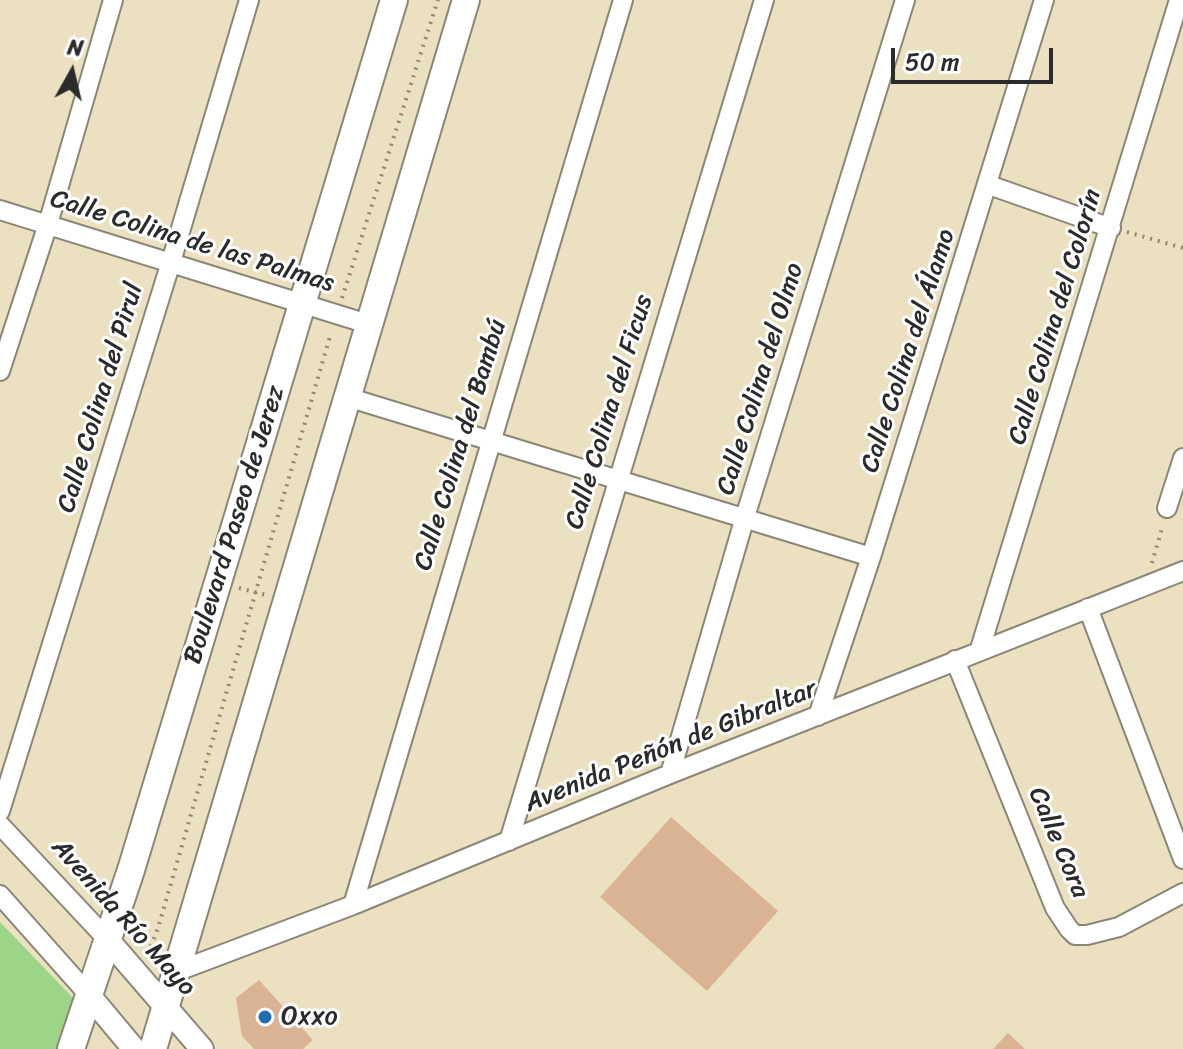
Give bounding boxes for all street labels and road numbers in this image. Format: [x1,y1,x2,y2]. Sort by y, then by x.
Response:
street label: Calle Colina de las Palmas [46,184,338,300]
street label: Calle Colina del Colorín [1002,186,1110,448]
street label: Calle Colina del Álamo [855,225,963,477]
street label: Calle Colina del Olmo [711,259,811,499]
street label: Calle Colina del Pirul [51,280,151,516]
street label: Calle Colina del Ficus [559,291,661,533]
street label: Calle Colina del Bambú [408,316,514,574]
street label: Boulevard Paseo de Jerez [178,382,292,668]
street label: Avenida Peñón de Gibraltar [521,674,821,820]
street label: Calle Cora [1021,783,1095,903]
street label: Avenida Río Mayo [44,833,202,1003]

